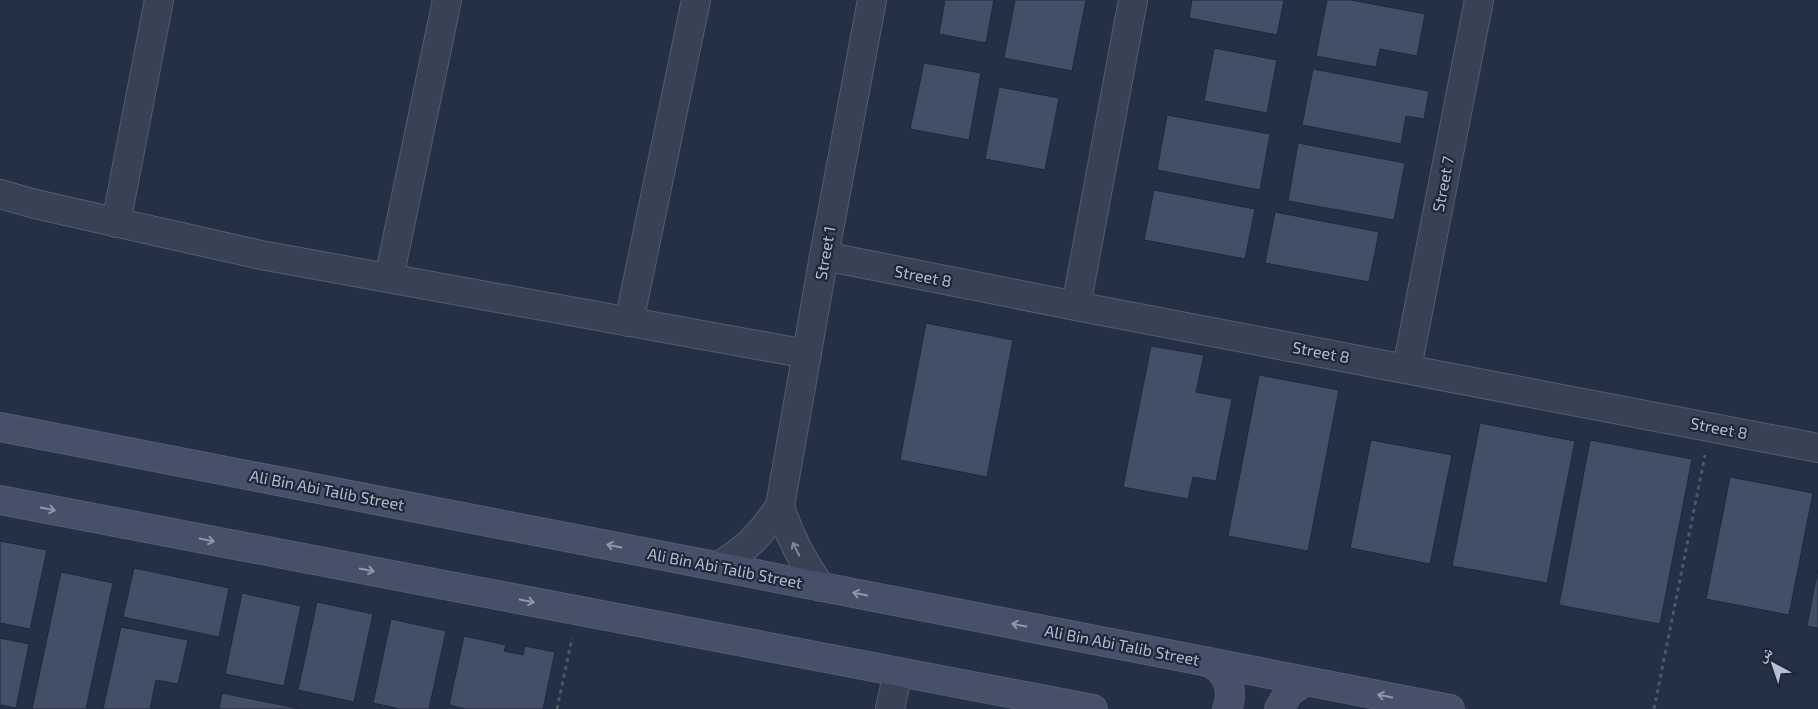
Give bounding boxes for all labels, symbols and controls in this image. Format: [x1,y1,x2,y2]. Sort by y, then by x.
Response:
street label: Street 7 [1428,154,1457,213]
street label: Street 1 [810,224,839,281]
street label: Street 8 [893,261,953,290]
street label: Street 8 [1291,337,1351,366]
street label: Street 8 [1689,413,1749,442]
street label: Ali Bin Abi Talib Street [248,465,406,514]
one-way arrow [39,505,55,515]
one-way arrow [199,535,215,545]
one-way arrow [607,541,623,550]
one-way arrow [791,541,801,556]
street label: Ali Bin Abi Talib Street [646,543,804,592]
one-way arrow [359,566,375,576]
one-way arrow [852,589,868,599]
one-way arrow [518,596,534,606]
one-way arrow [1012,620,1028,629]
street label: Ali Bin Abi Talib Street [1043,620,1201,669]
north arrow [1748,639,1798,689]
text: ش [1753,642,1776,666]
one-way arrow [1377,691,1393,700]

